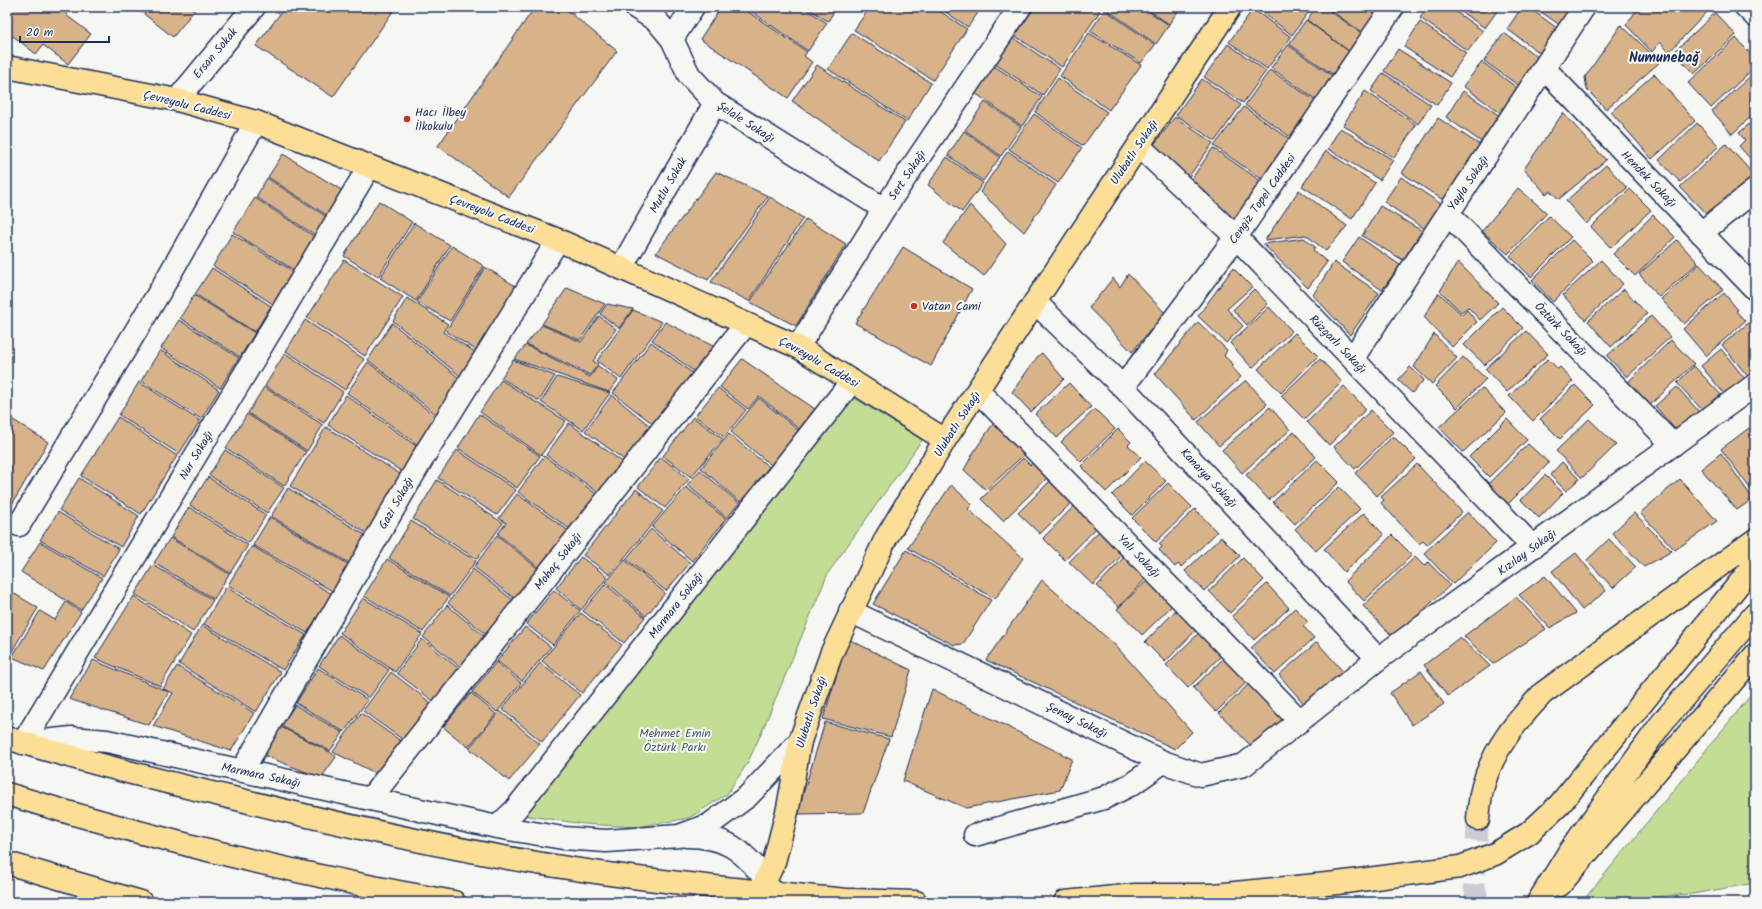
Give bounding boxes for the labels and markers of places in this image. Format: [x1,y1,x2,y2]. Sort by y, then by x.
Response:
place label: Hacı İlbey İlkokulu [415,103,466,136]
marker: Hacı İlbey İlkokulu [402,114,412,124]
place label: Vatan Cami [922,297,982,316]
marker: Vatan Cami [909,301,919,311]

